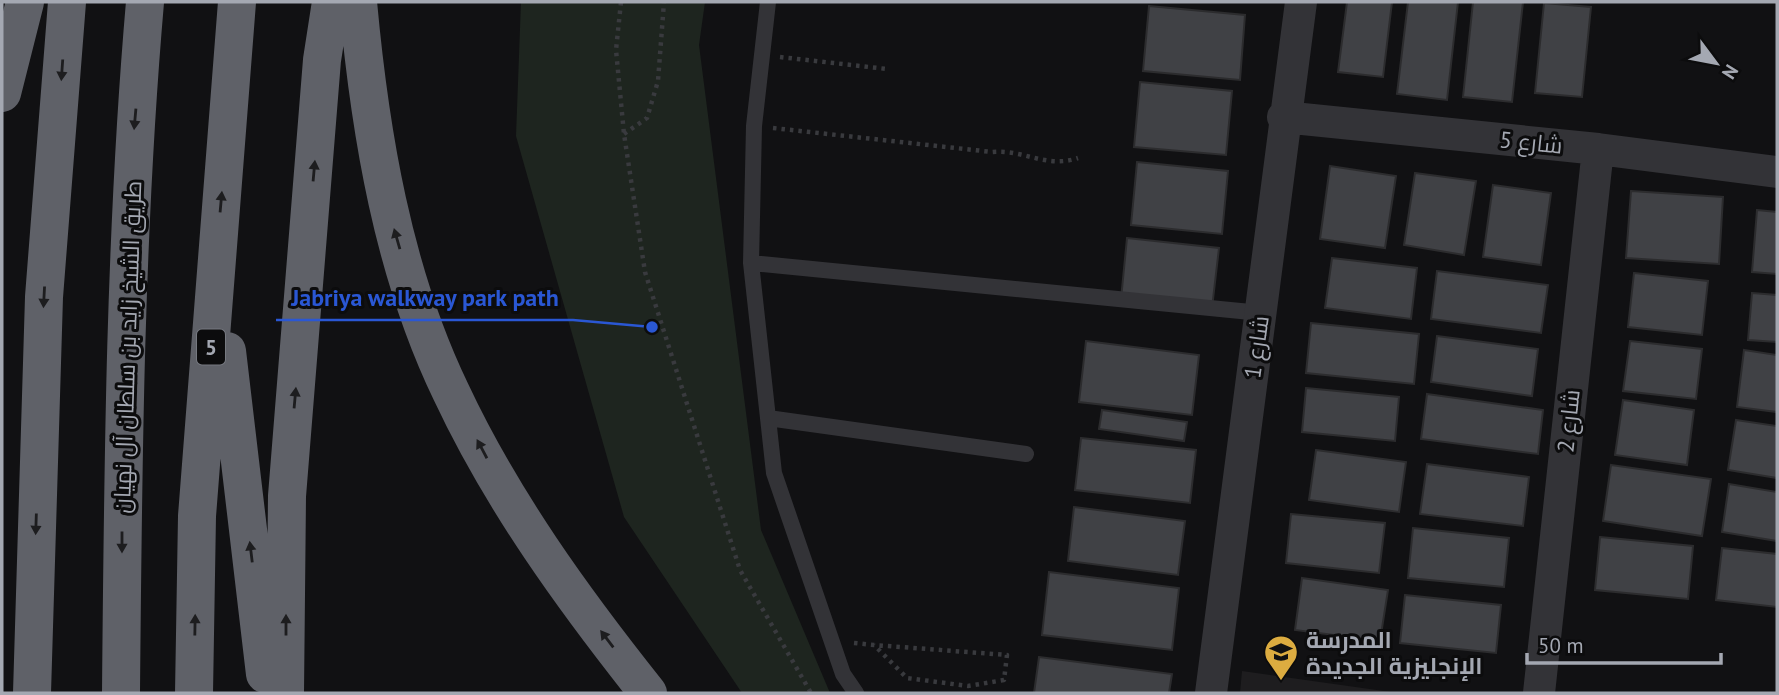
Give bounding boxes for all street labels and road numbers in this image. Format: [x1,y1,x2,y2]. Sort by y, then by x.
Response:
street label: شارع 5 [1498,124,1564,162]
street label: طريق الشيخ زايد بن سلطان آل نهيان [107,180,149,514]
street label: شارع 1 [1237,314,1277,381]
road number: 5 [197,330,225,364]
street label: شارع 2 [1550,388,1588,454]

